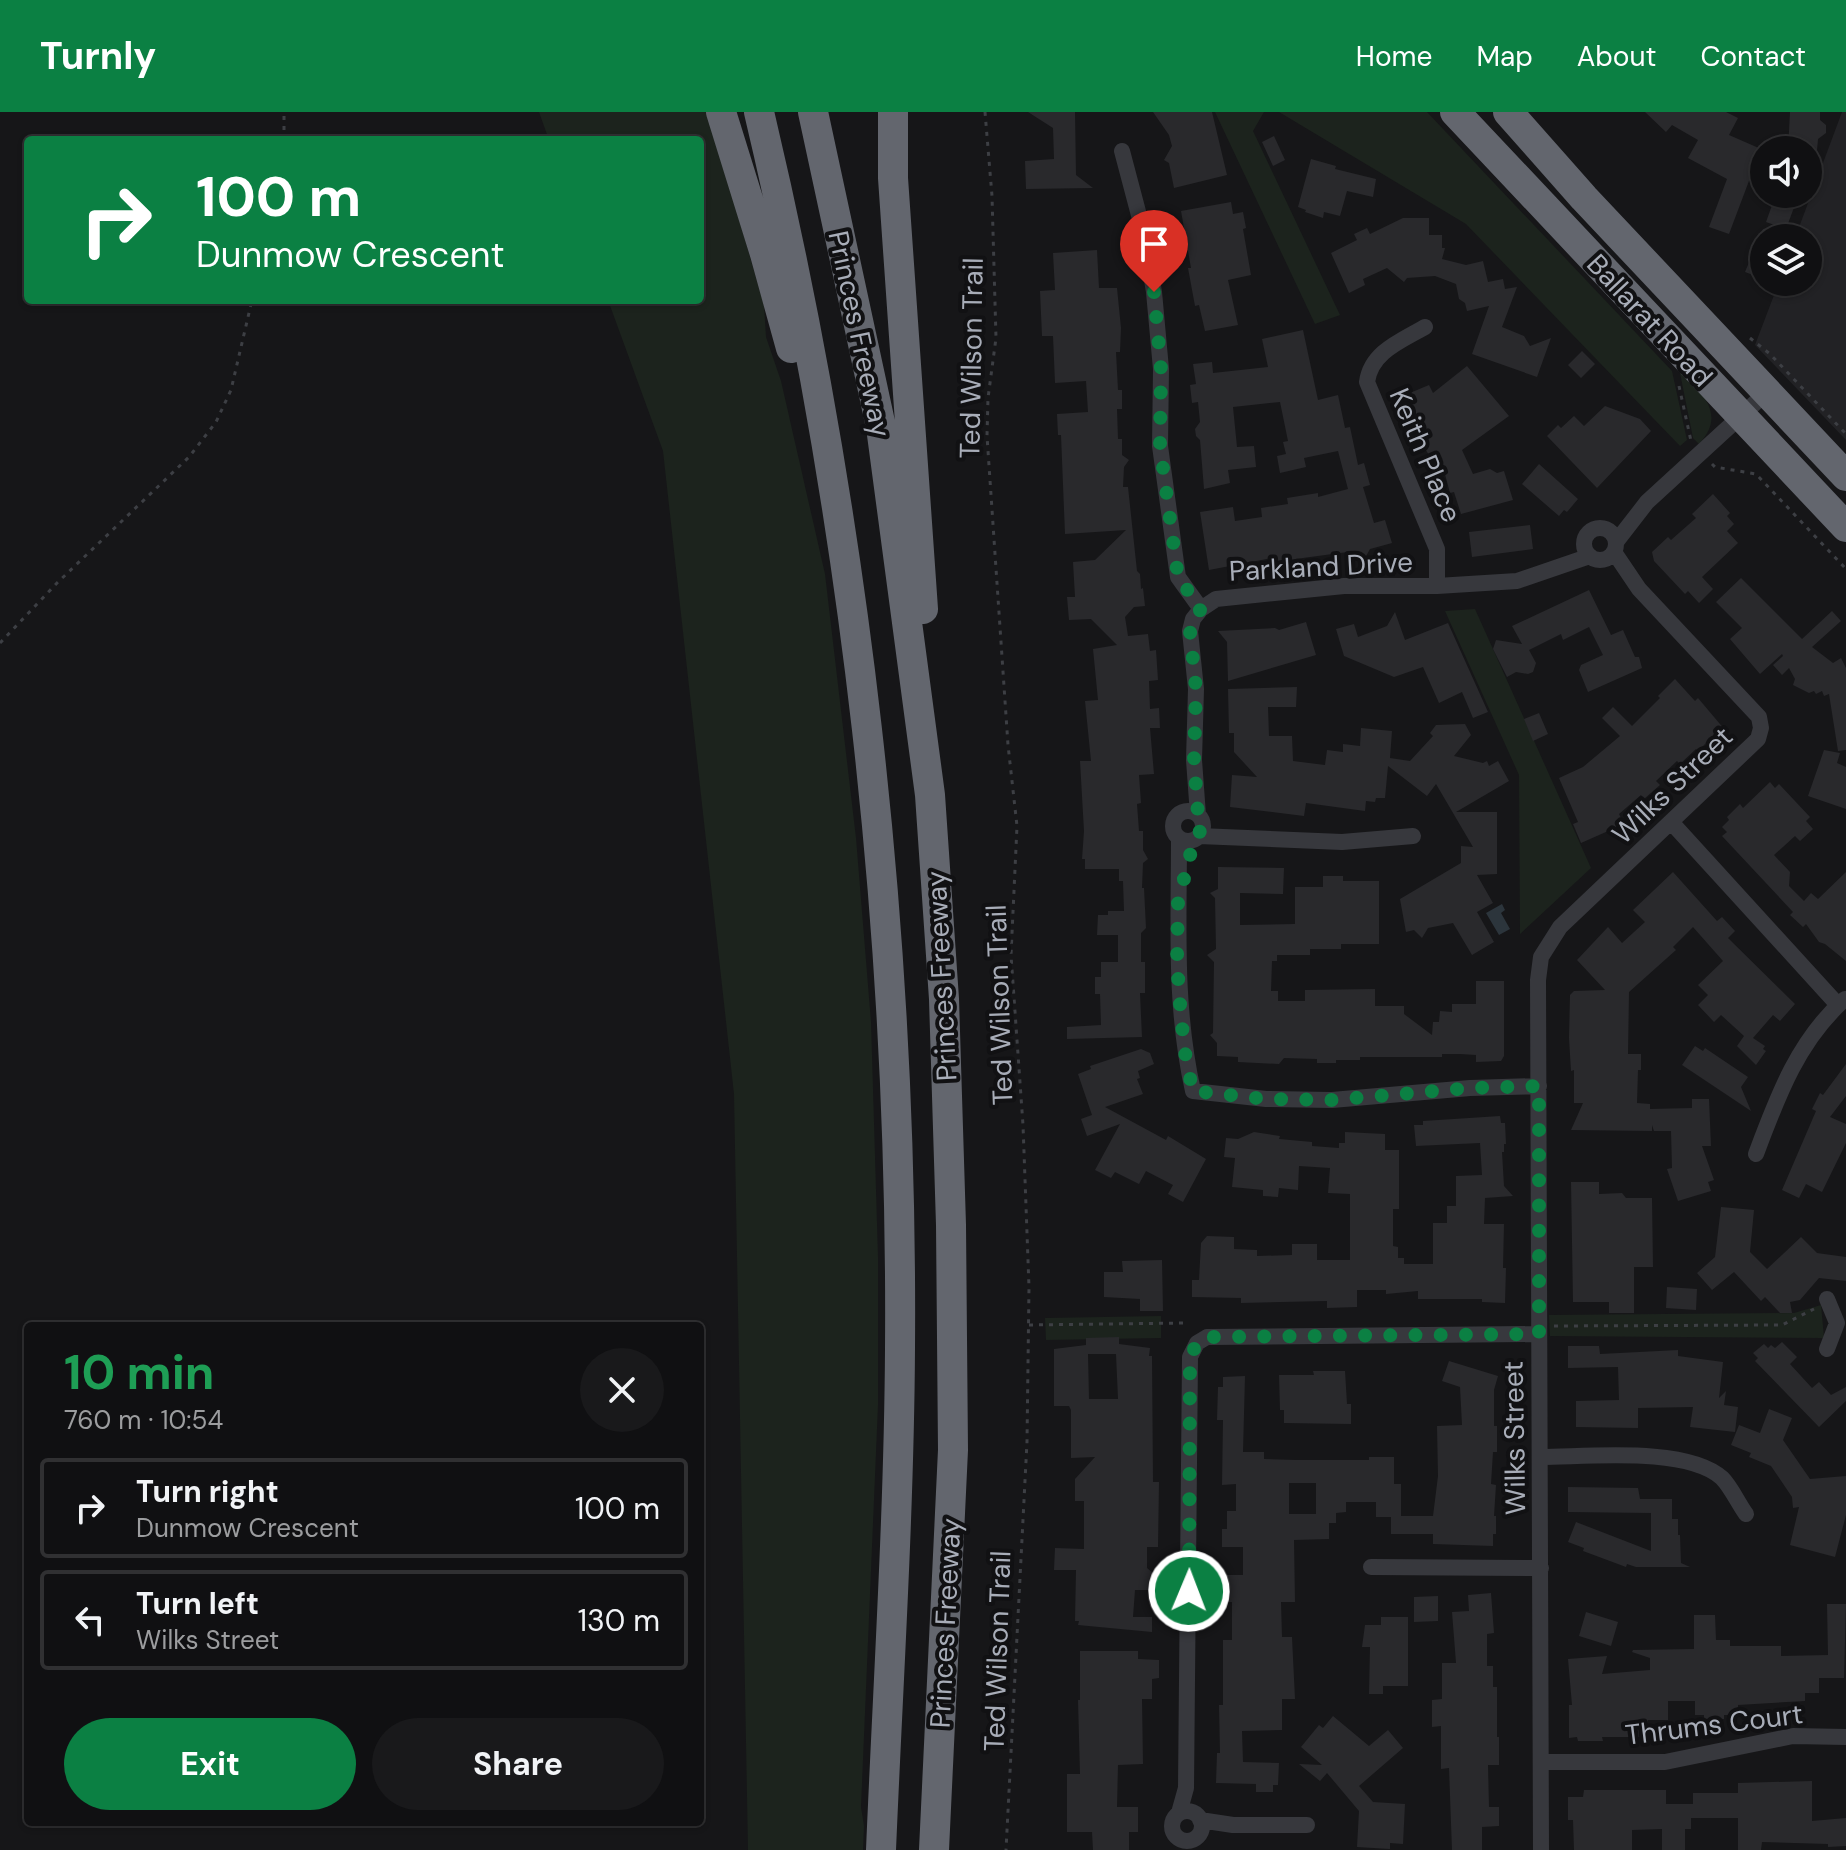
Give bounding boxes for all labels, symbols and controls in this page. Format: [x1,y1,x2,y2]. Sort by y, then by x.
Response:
text: Turnly [40,31,156,81]
text: Home [1356,38,1432,75]
text: Map [1476,38,1533,75]
text: About [1577,38,1656,75]
text: Contact [1700,38,1806,75]
map controls [1750,136,1822,296]
button: sound [1750,136,1822,208]
text: 100 m [196,160,361,233]
icon: right [64,168,168,272]
pin [1120,210,1188,292]
icon: arrive [1132,222,1176,266]
button: layers [1750,224,1822,296]
street label: Princes Freeway [820,227,899,441]
text: Dunmow Crescent [196,231,505,278]
street label: Ballarat Road [1579,246,1721,395]
street label: Ted Wilson Trail [951,257,992,459]
street label: Keith Place [1381,383,1470,528]
street label: Parkland Drive [1228,543,1414,590]
street label: Wilks Street [1604,718,1741,852]
street label: Princes Freeway [918,870,965,1082]
street label: Ted Wilson Trail [978,904,1021,1106]
text: 10 min [64,1341,214,1404]
button: close [580,1348,664,1432]
street label: Wilks Street [1495,1361,1534,1515]
text: 760 m · 10:54 [64,1403,223,1437]
text: Turn right [136,1472,279,1511]
icon: right [68,1486,112,1530]
text: 100 m [575,1489,660,1528]
text: Dunmow Crescent [136,1511,359,1545]
street label: Princes Freeway [922,1517,969,1729]
position arrow [1147,1549,1231,1633]
street label: Ted Wilson Trail [976,1550,1019,1752]
text: Turn left [136,1584,259,1623]
icon: left [68,1598,112,1642]
text: 130 m [578,1601,660,1640]
text: Wilks Street [136,1623,279,1657]
street label: Thrums Court [1623,1695,1805,1754]
button: Exit [64,1718,356,1810]
button: Share [372,1718,664,1810]

